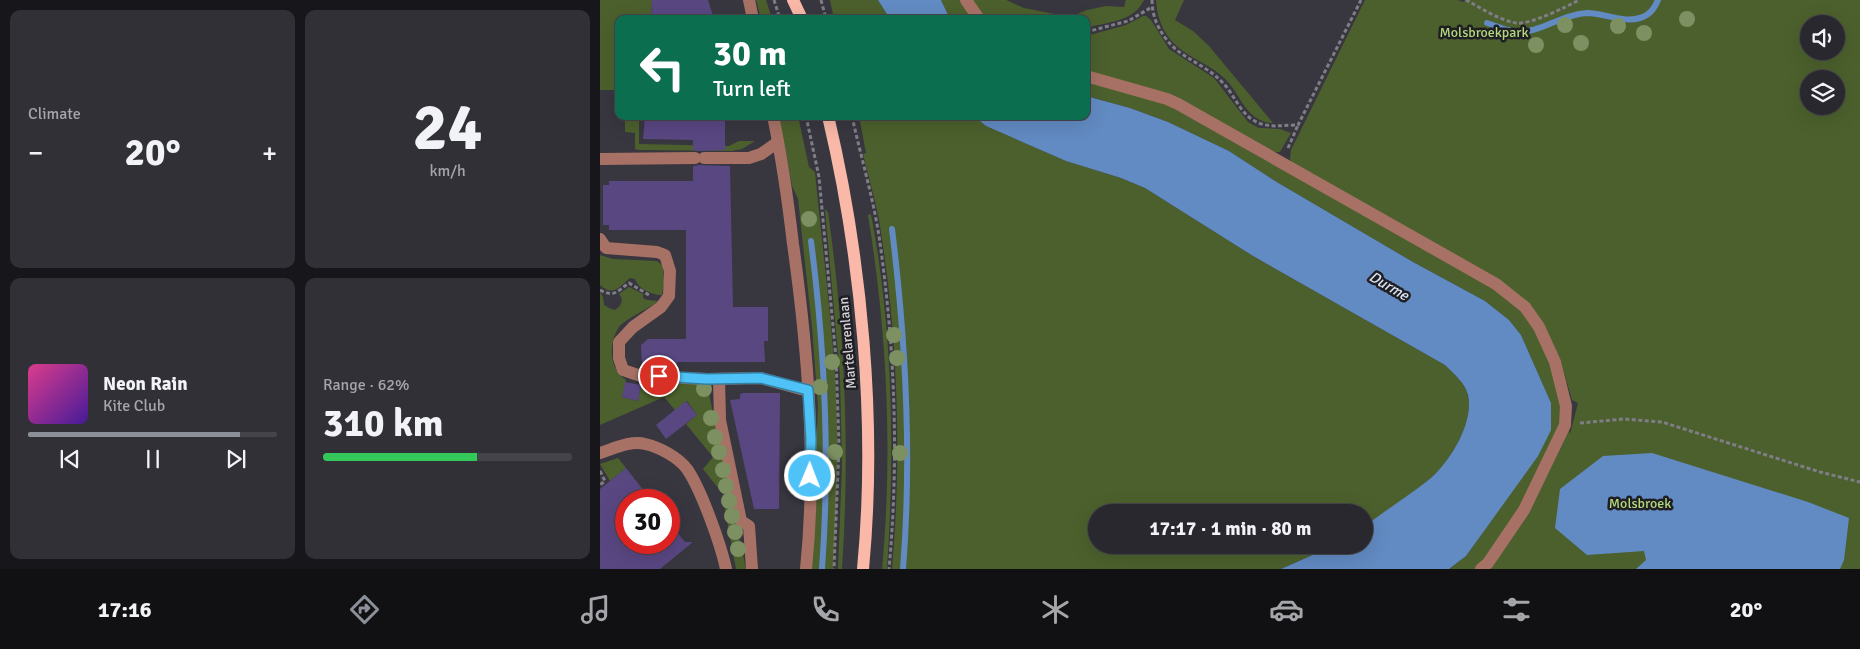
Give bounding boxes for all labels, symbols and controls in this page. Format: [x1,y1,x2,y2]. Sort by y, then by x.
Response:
map controls [1800,15,1845,115]
button: sound [1800,15,1845,60]
park label: Molsbroekpark [1439,24,1529,41]
text: 30 m [713,32,787,75]
icon: left [630,35,695,100]
button: layers [1800,70,1845,115]
text: Turn left [713,75,791,102]
text: 24 [412,88,483,168]
text: Climate [28,104,81,124]
text: 20° [124,129,181,176]
text: − [28,136,43,170]
text: + [262,136,277,170]
text: km/h [429,161,466,181]
water label: Durme [1366,267,1413,305]
street label: Martelarenlaan [835,296,860,390]
pin [638,355,680,397]
icon: arrive [645,362,673,390]
text: Neon Rain [103,372,188,396]
text: Range · 62% [323,375,409,395]
text: Kite Club [103,396,165,416]
text: 310 km [323,400,444,447]
icon: previous [56,445,84,473]
icon: pause [139,445,167,473]
icon: next [222,445,250,473]
position arrow [783,449,835,501]
speed limit sign: 30 [615,489,680,554]
park label: Molsbroek [1609,495,1671,512]
text: 17:17 · 1 min · 80 m [1150,517,1311,541]
icon: directions [347,592,382,627]
icon: music [578,592,613,627]
icon: phone [808,592,843,627]
icon: climate [1038,592,1073,627]
icon: car [1269,592,1304,627]
icon: filters [1499,592,1534,627]
text: 17:16 [98,596,152,623]
text: 20° [1730,596,1762,623]

